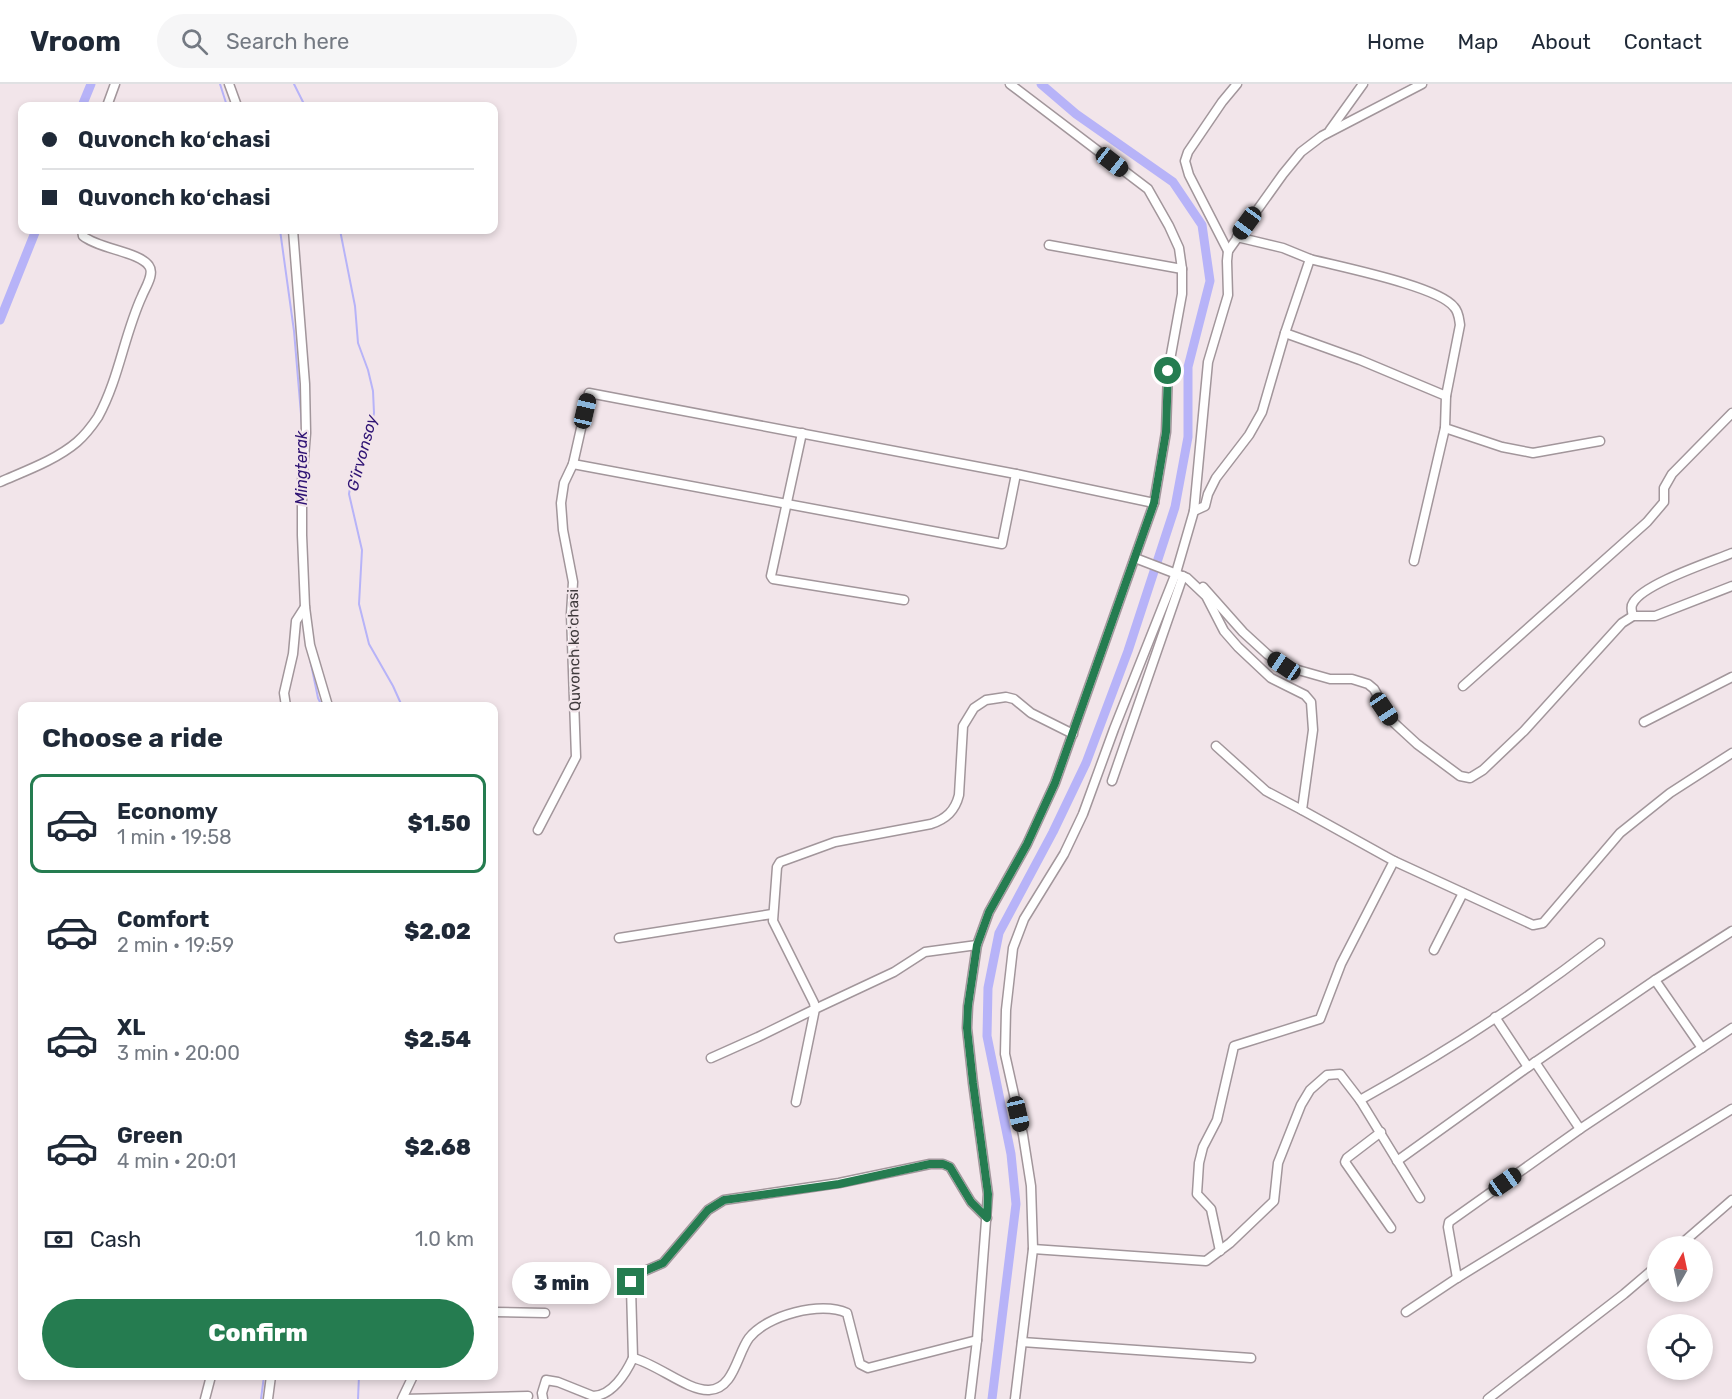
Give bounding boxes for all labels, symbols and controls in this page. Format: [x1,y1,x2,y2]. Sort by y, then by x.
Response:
search box [157,14,577,68]
text: Vroom [30,25,121,58]
icon: search [178,25,211,58]
text: Search here [226,28,349,55]
text: Home [1367,29,1424,54]
text: Map [1457,29,1498,54]
text: About [1531,29,1591,54]
text: Contact [1624,29,1702,54]
text: Quvonch koʻchasi [78,126,271,153]
car [1092,144,1132,180]
text: Quvonch koʻchasi [78,184,271,211]
car [1229,203,1265,243]
route start [1154,357,1181,384]
car [572,391,598,431]
water label: G‘irvonsoy [343,412,382,493]
water label: Mingterak [292,430,311,505]
street label: Quvonch koʻchasi [564,589,584,711]
car [1264,648,1304,684]
car [1366,689,1402,729]
text: Choose a ride [42,722,223,754]
icon: car [45,797,99,851]
text: Economy [117,798,218,825]
text: $1.50 [408,810,471,837]
text: 1 min · 19:58 [117,825,232,849]
icon: car [45,905,99,959]
text: Comfort [117,906,209,933]
text: $2.02 [404,918,471,945]
text: 2 min · 19:59 [117,933,234,957]
icon: car [45,1013,99,1067]
text: XL [117,1014,145,1041]
text: $2.54 [404,1026,471,1053]
text: 3 min · 20:00 [117,1041,240,1065]
car [1005,1094,1031,1134]
icon: car [45,1121,99,1175]
text: Green [117,1122,183,1149]
text: $2.68 [404,1134,471,1161]
text: 4 min · 20:01 [117,1149,236,1173]
car [1485,1164,1525,1200]
icon: cash [42,1223,75,1256]
text: Cash [90,1226,141,1253]
text: 1.0 km [415,1227,474,1251]
north arrow [1647,1236,1713,1302]
map controls [1647,1236,1713,1380]
callout: 3 min [511,1261,610,1303]
route end [617,1268,644,1295]
text: 3 min [534,1271,589,1295]
button: Confirm [42,1299,474,1368]
button: locate [1647,1314,1713,1380]

